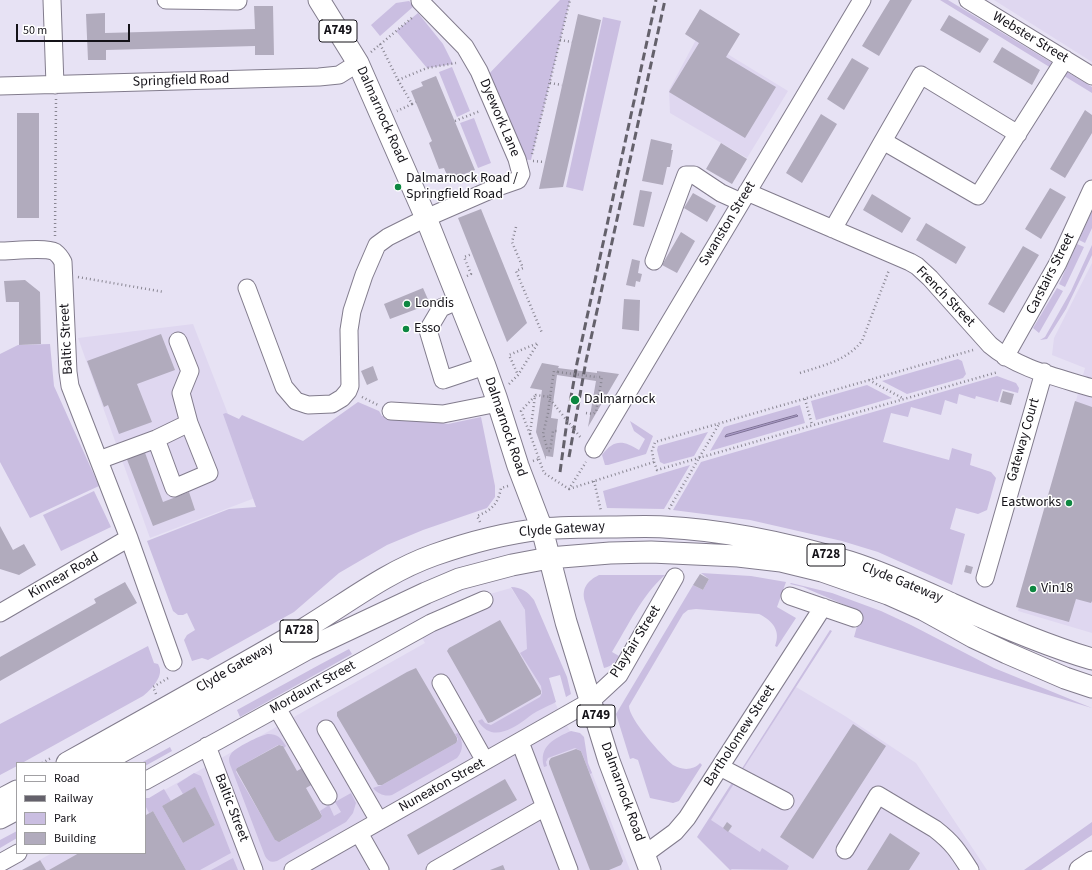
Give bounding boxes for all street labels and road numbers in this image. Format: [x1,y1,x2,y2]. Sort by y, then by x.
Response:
street label: Webster Street [989,9,1071,67]
road number: A749 [319,20,357,42]
street label: Dalmarnock Road [352,64,410,166]
street label: Springfield Road [132,71,230,91]
street label: Dyework Lane [475,77,523,159]
street label: Swanston Street [696,179,760,269]
street label: Carstairs Street [1023,231,1079,317]
street label: French Street [912,263,978,331]
street label: Baltic Street [57,303,77,375]
street label: Dalmarnock Road [480,375,530,479]
street label: Gateway Court [1004,396,1044,484]
street label: Clyde Gateway [518,519,606,541]
road number: A728 [807,544,845,566]
street label: Kinnear Road [26,549,102,603]
street label: Clyde Gateway [859,559,945,607]
street label: Playfair Street [607,603,665,681]
road number: A728 [280,620,318,642]
street label: Clyde Gateway [193,639,277,697]
street label: Mordaunt Street [267,658,359,718]
street label: Bartholomew Street [701,682,779,790]
road number: A749 [577,705,615,727]
street label: Dalmarnock Road [596,740,648,844]
street label: Nuneaton Street [396,755,488,817]
street label: Baltic Street [210,772,252,844]

